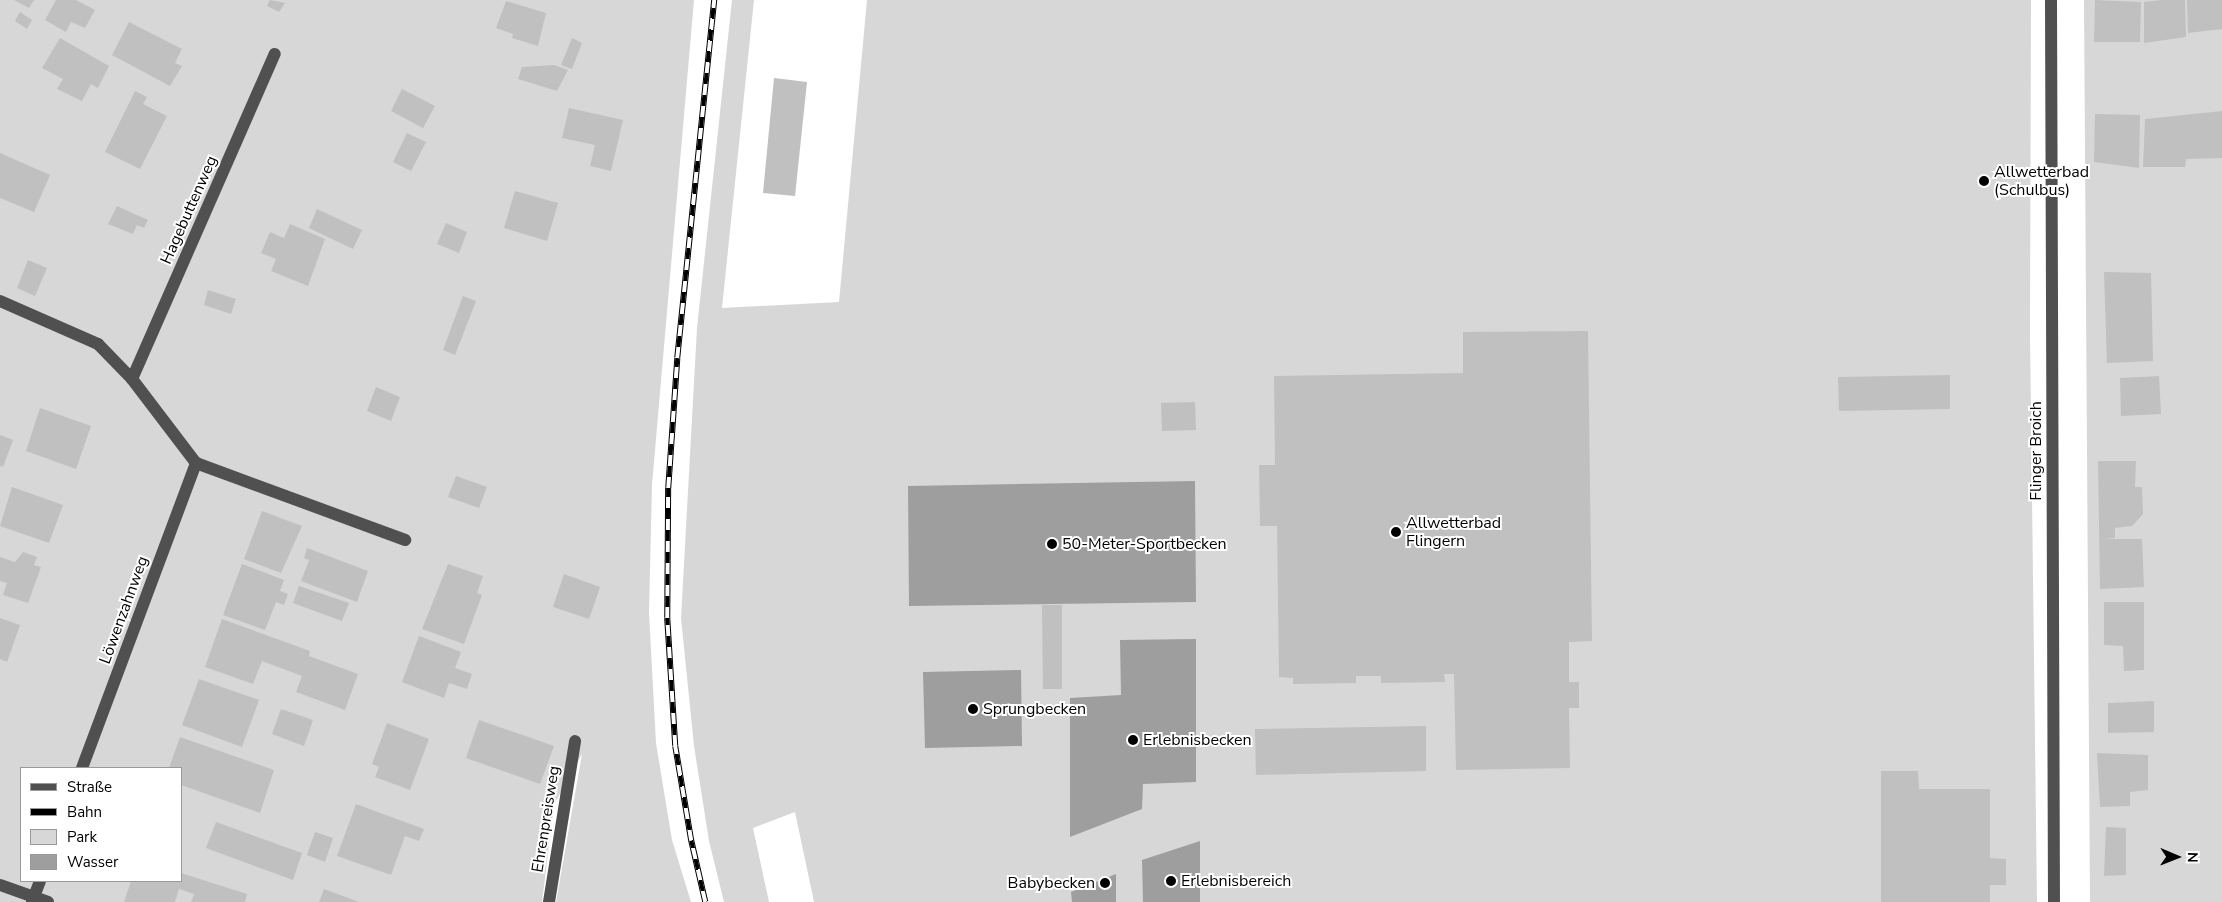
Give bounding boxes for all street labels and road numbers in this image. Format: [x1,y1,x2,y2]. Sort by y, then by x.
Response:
street label: Hagebuttenweg [157,153,221,267]
street label: Flinger Broich [2026,401,2046,501]
street label: Löwenzahnweg [96,553,152,667]
street label: Ehrenpreisweg [528,764,564,874]

